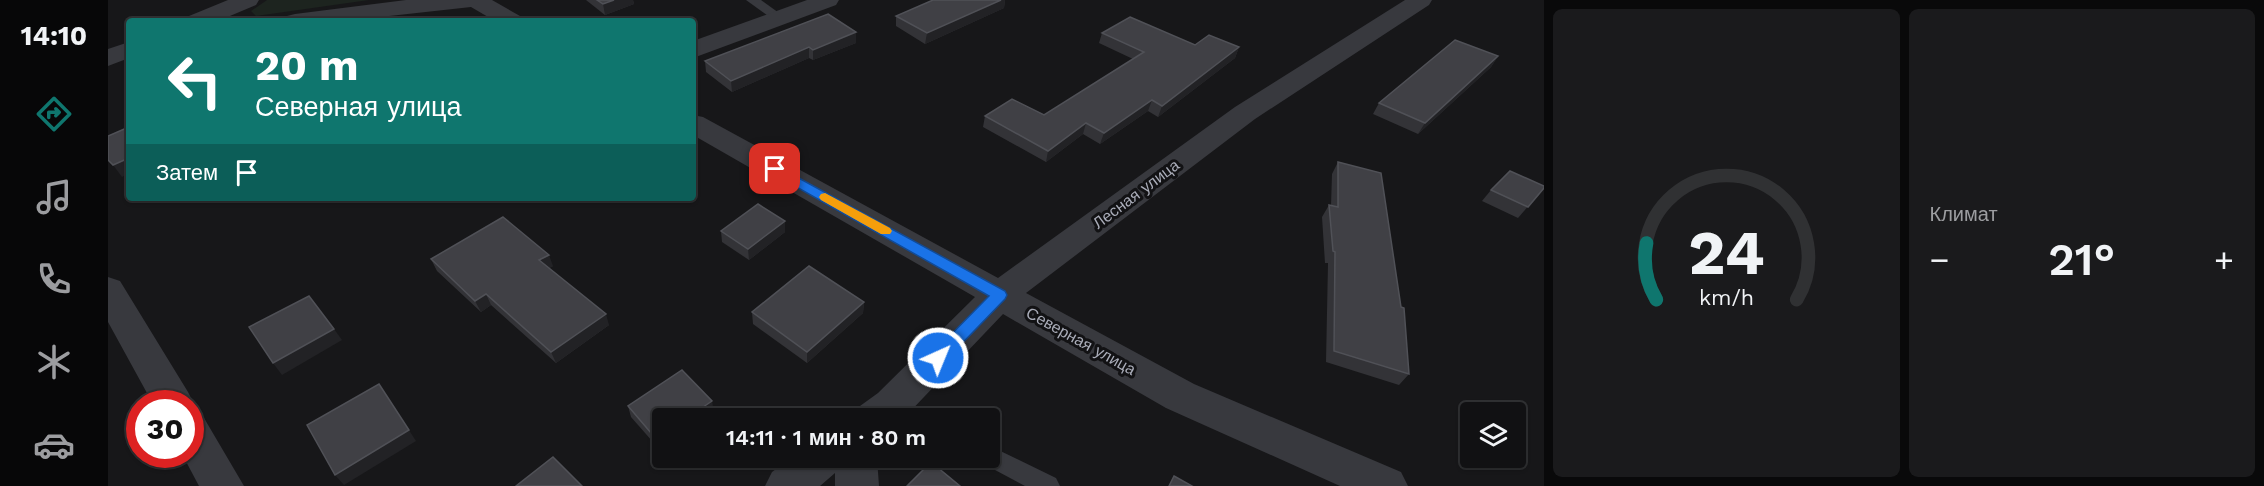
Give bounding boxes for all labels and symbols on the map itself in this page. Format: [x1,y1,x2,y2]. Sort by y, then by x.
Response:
pin [749,143,800,194]
street label: Лесная улица [1089,155,1183,233]
street label: Северная улица [1023,303,1139,379]
position arrow [906,326,970,390]
speed limit sign: 30 [126,390,204,468]

